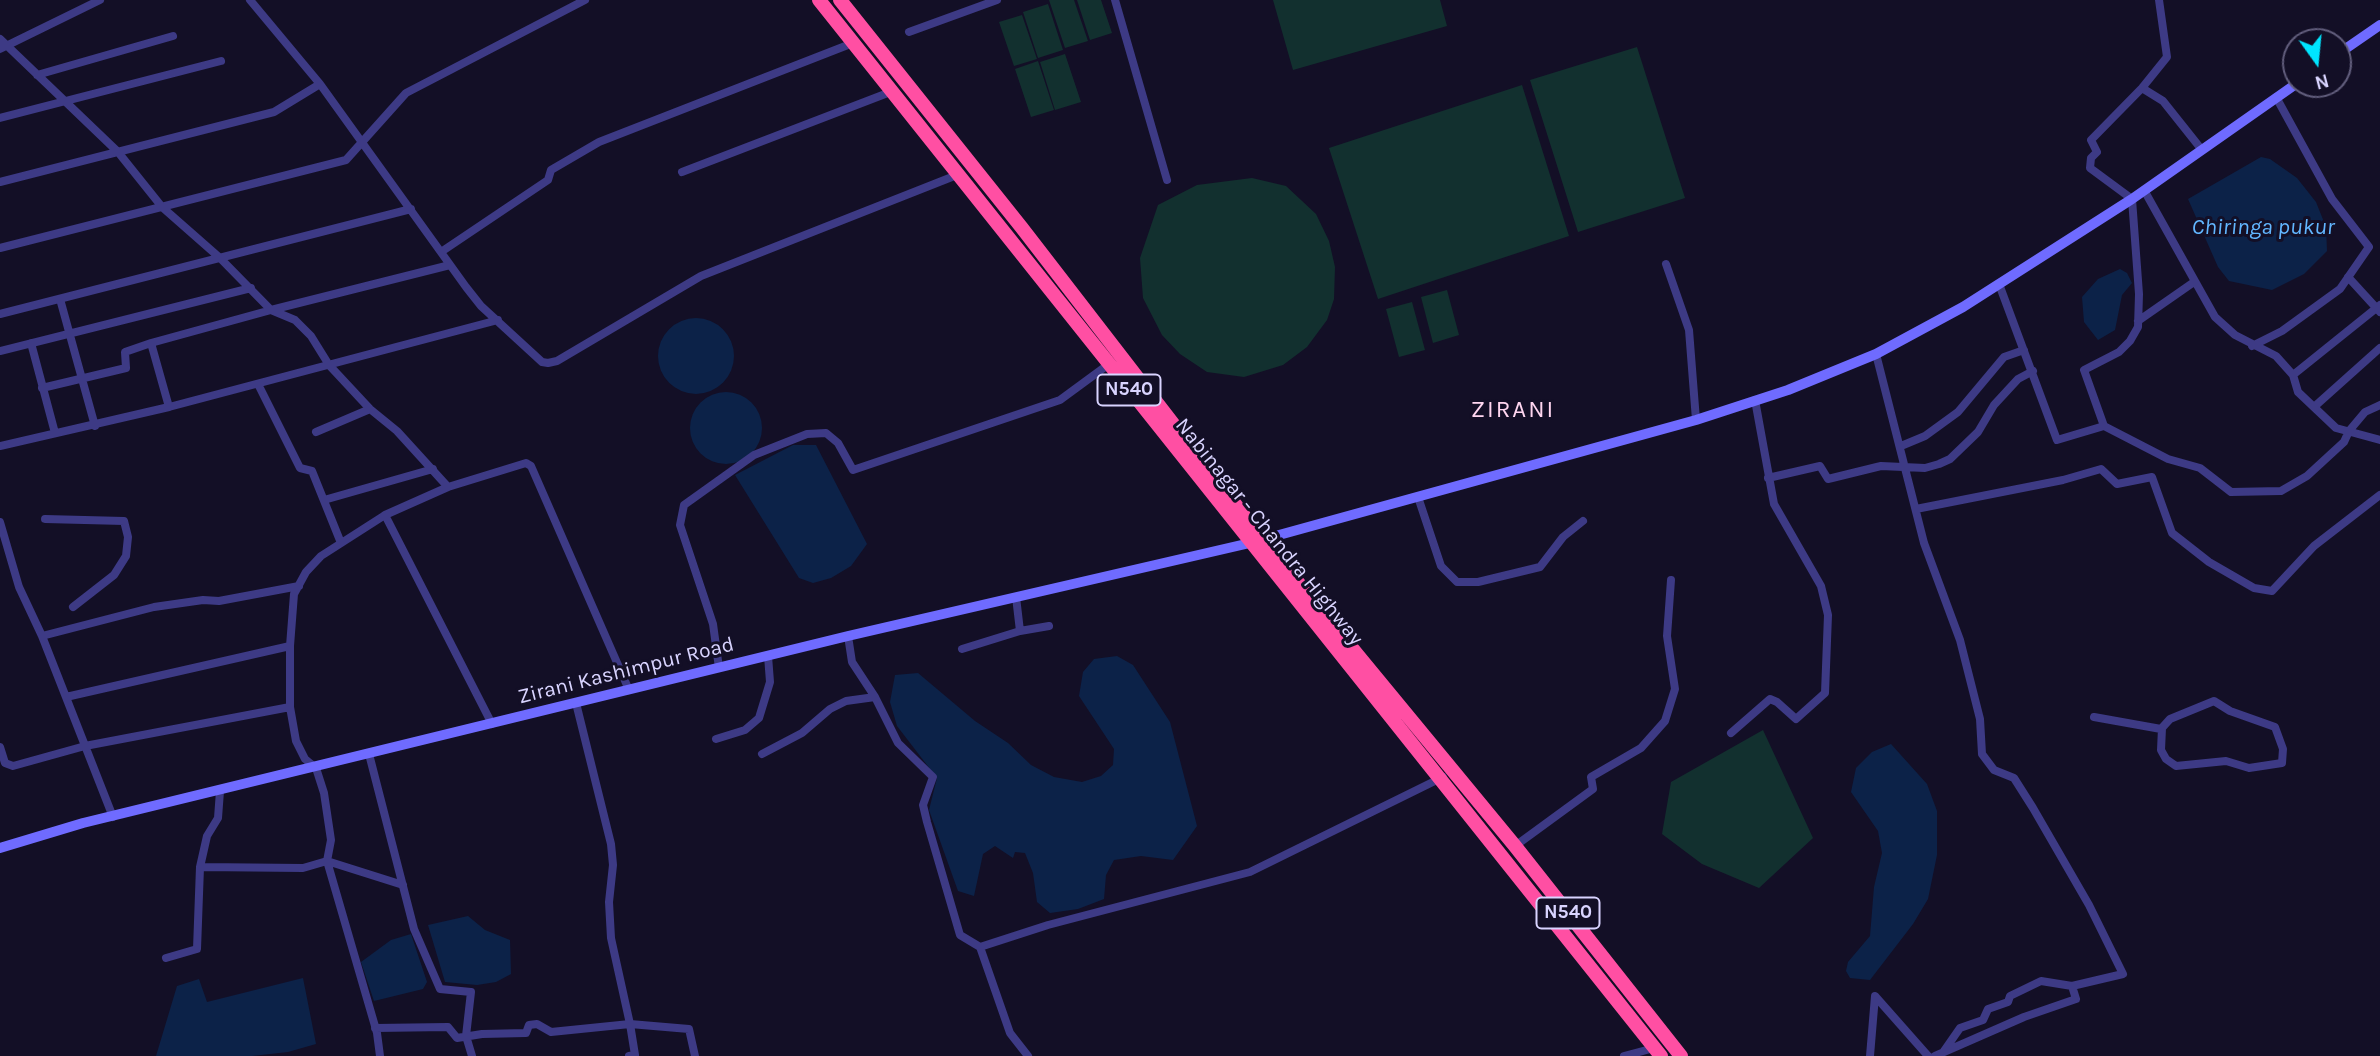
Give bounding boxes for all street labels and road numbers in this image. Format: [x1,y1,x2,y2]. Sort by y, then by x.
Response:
road number: N540 [1098,374,1160,406]
street label: Nabinagar - Chandra Highway [1170,413,1368,651]
street label: Zirani Kashimpur Road [515,632,737,710]
road number: N540 [1536,897,1600,928]

